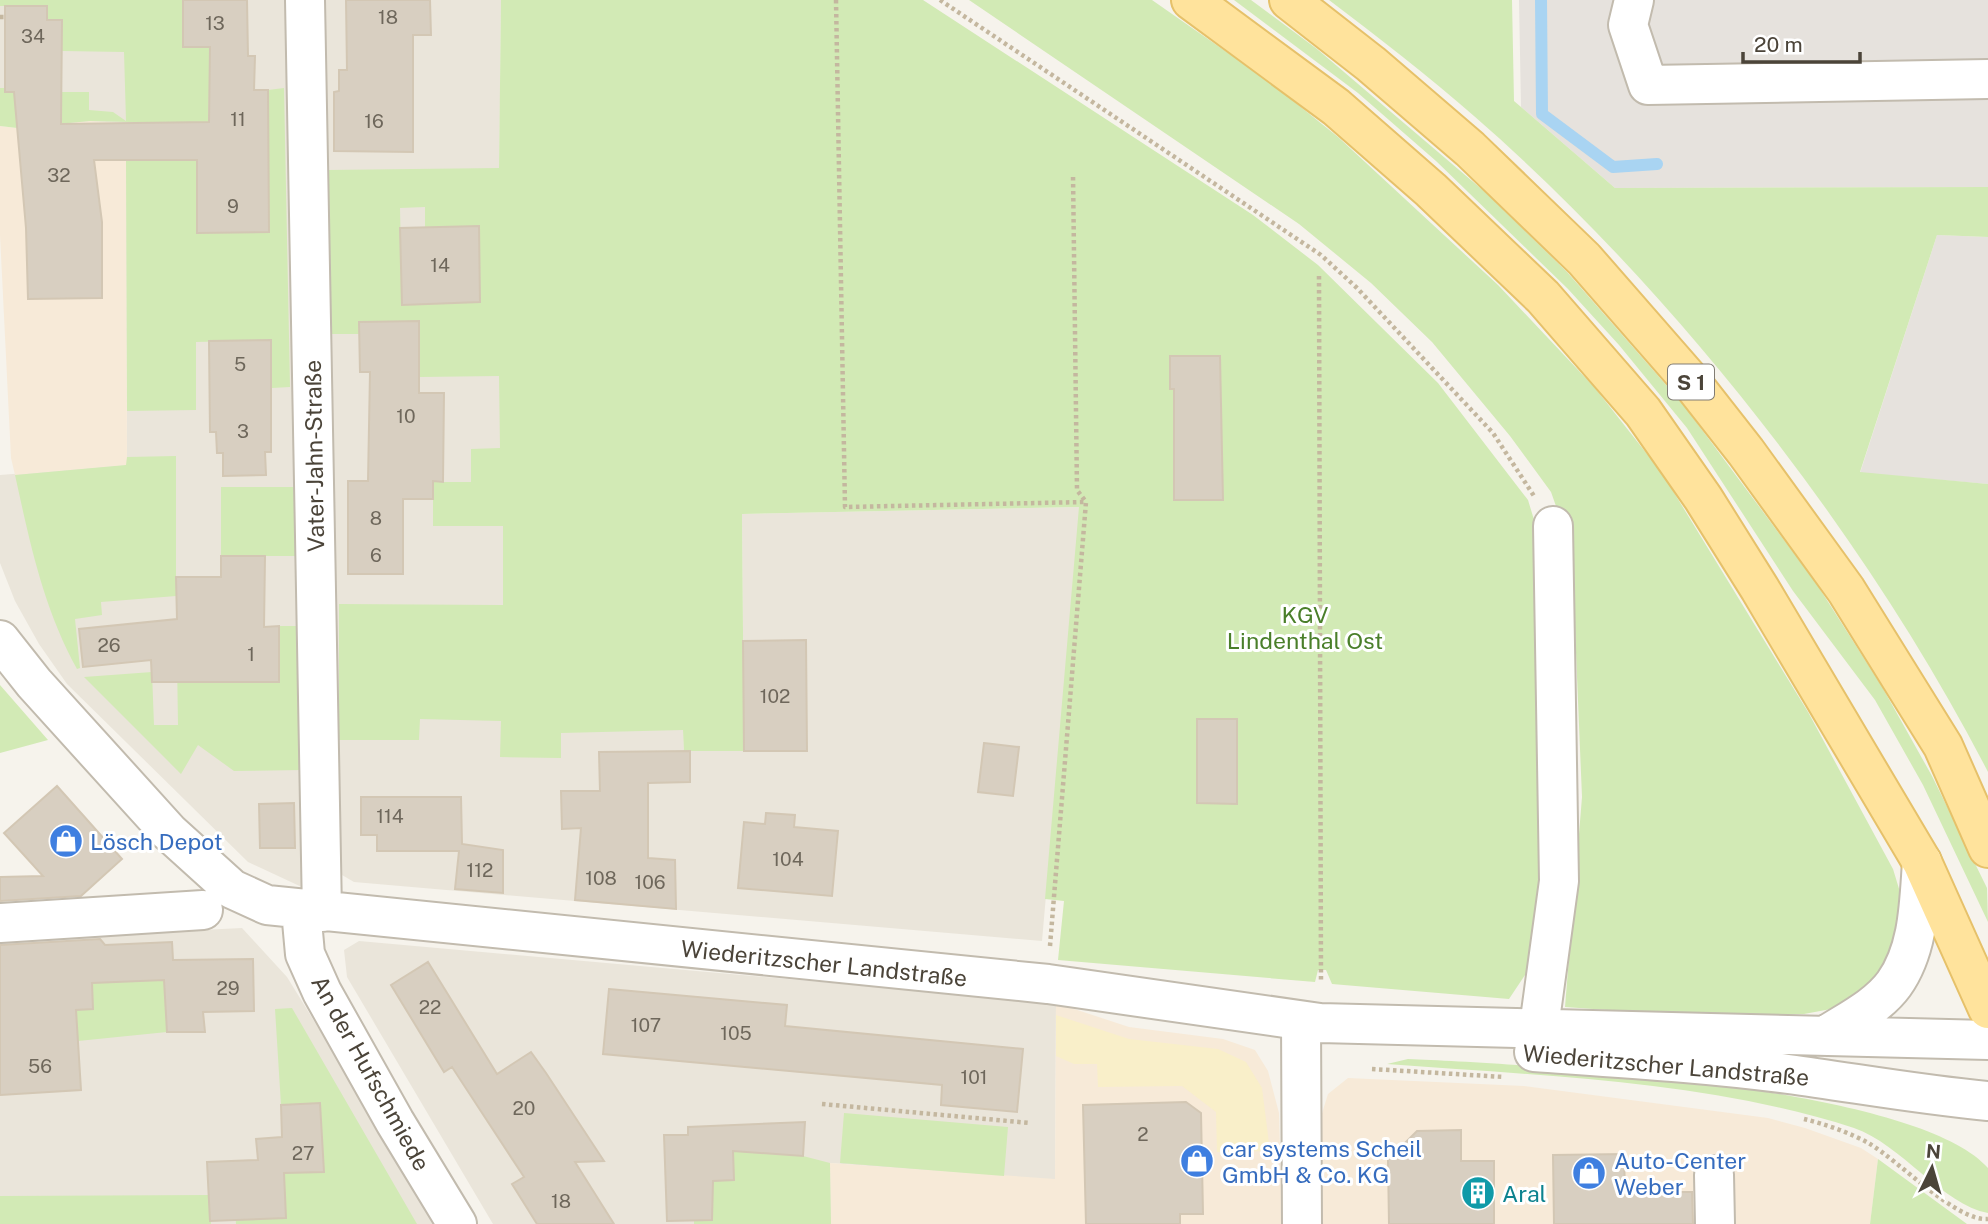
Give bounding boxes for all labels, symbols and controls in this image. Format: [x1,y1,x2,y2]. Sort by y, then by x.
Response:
house number: 18 [378,6,398,28]
house number: 13 [205,12,225,34]
scale bar [1743,21,1860,65]
house number: 34 [21,25,45,47]
text: 20 m [1754,32,1803,57]
house number: 11 [230,108,246,130]
house number: 16 [364,110,384,132]
house number: 32 [47,164,71,186]
house number: 9 [227,195,239,217]
house number: 14 [430,254,450,276]
house number: 5 [234,353,246,375]
street label: Vater-Jahn-Straße [299,360,329,552]
road number: S 1 [1668,364,1714,400]
house number: 10 [396,405,416,427]
house number: 3 [237,420,249,442]
house number: 8 [370,507,382,529]
house number: 6 [370,544,382,566]
park label: KGV Lindenthal Ost [1227,601,1383,654]
house number: 26 [97,634,121,656]
house number: 1 [247,643,255,665]
house number: 102 [760,685,790,707]
house number: 114 [376,805,404,827]
shop icon: Lösch Depot [47,822,85,860]
place label: Lösch Depot [90,828,223,855]
house number: 104 [772,848,804,870]
house number: 112 [467,859,493,881]
house number: 108 [585,867,617,889]
house number: 106 [634,871,666,893]
street label: Wiederitzscher Landstraße [679,935,969,991]
street label: An der Hufschmiede [306,971,436,1175]
house number: 29 [216,977,240,999]
house number: 22 [419,996,441,1018]
house number: 107 [631,1014,661,1036]
house number: 105 [720,1022,752,1044]
street label: Wiederitzscher Landstraße [1521,1039,1811,1091]
house number: 56 [28,1055,52,1077]
house number: 101 [960,1066,988,1088]
house number: 20 [513,1097,535,1119]
house number: 2 [1137,1123,1149,1145]
north arrow [1897,1133,1967,1203]
place label: car systems Scheil GmbH & Co. KG [1222,1135,1422,1188]
text: N [1925,1139,1942,1163]
house number: 27 [292,1142,314,1164]
shop icon: car systems Scheil GmbH & Co. KG [1178,1142,1216,1180]
place label: Auto-Center Weber [1614,1147,1746,1200]
shop icon: Auto-Center Weber [1570,1154,1608,1192]
building icon: Aral [1459,1174,1497,1212]
place label: Aral [1502,1180,1547,1207]
house number: 18 [551,1190,571,1212]

